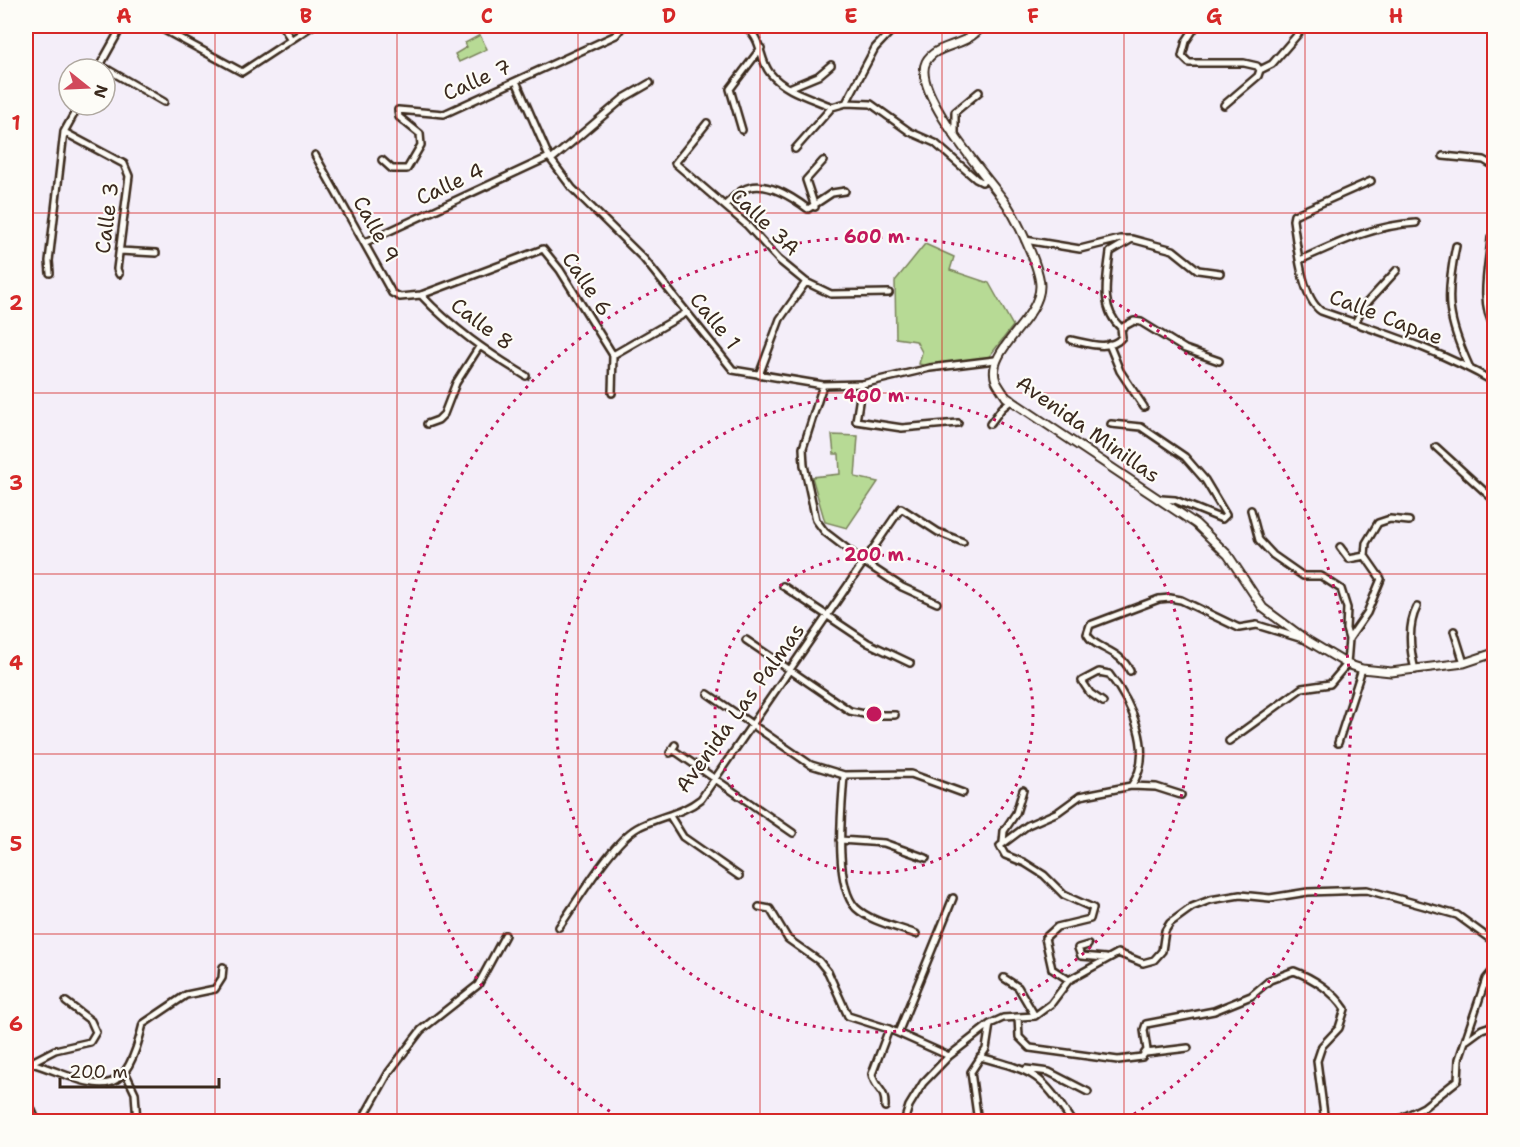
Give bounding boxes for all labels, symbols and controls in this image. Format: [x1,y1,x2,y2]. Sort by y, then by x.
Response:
text: A [116,3,132,29]
text: B [300,3,312,29]
text: C [481,3,493,29]
text: D [662,3,676,29]
text: E [844,3,858,29]
text: F [1027,3,1039,29]
text: G [1206,3,1222,29]
text: H [1389,3,1403,29]
street label: Calle 7 [439,53,515,107]
north arrow [57,57,117,117]
text: N [89,82,113,101]
text: 1 [11,110,21,136]
street label: Calle 4 [412,156,488,212]
street label: Calle 3 [89,181,125,255]
street label: Calle 3A [724,182,806,262]
street label: Calle 9 [346,191,406,267]
text: 600 m [844,225,905,249]
street label: Calle 6 [555,246,619,322]
street label: Calle Capae [1325,283,1447,351]
street label: Calle 1 [683,287,747,355]
text: 2 [9,290,23,316]
street label: Calle 8 [445,291,519,357]
street label: Avenida Minillas [1011,369,1165,489]
text: 400 m [844,384,905,408]
text: 3 [9,470,23,496]
text: 200 m [844,543,905,567]
street label: Avenida Las Palmas [669,618,811,798]
text: 4 [9,650,23,676]
centre of rings [864,704,884,724]
text: 5 [10,831,22,857]
text: 6 [9,1011,23,1037]
scale bar [60,1051,219,1089]
text: 200 m [69,1060,128,1084]

